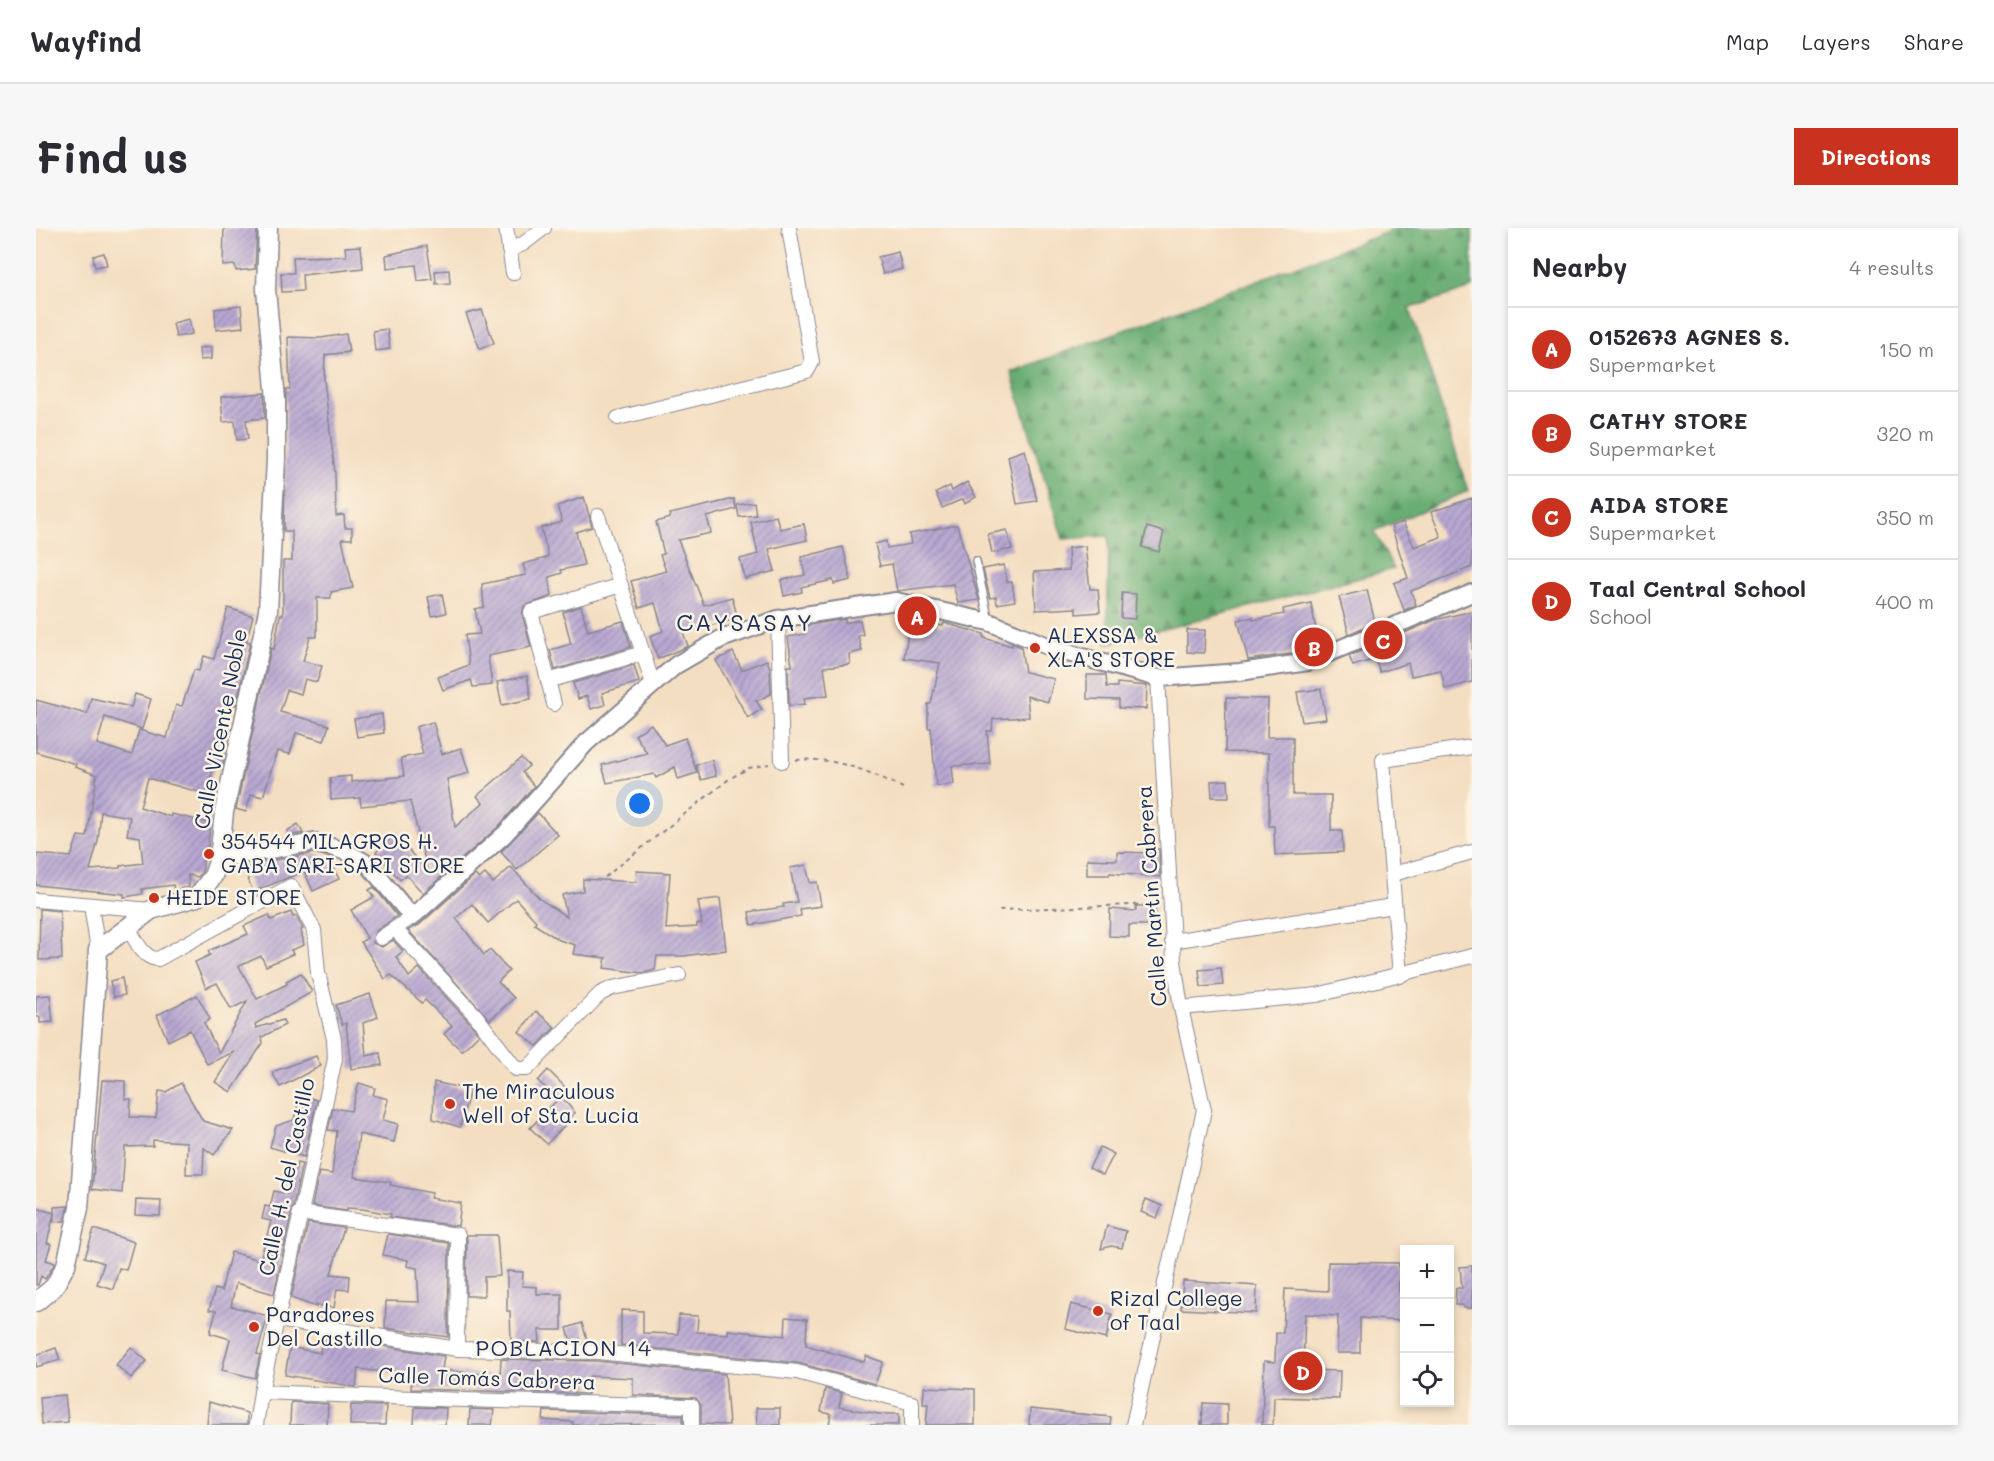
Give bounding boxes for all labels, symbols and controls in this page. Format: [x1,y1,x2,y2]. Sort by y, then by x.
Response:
text: Wayfind [30,23,141,59]
text: Map [1726,28,1769,55]
text: Layers [1802,28,1871,55]
text: Share [1904,28,1964,55]
button: Directions [1794,128,1958,185]
text: Find us [36,129,188,184]
text: Nearby [1532,250,1627,284]
text: 4 results [1849,254,1934,280]
text: 0152673 AGNES S. [1589,322,1790,351]
text: A [1545,336,1558,362]
text: 150 m [1879,336,1934,362]
text: Supermarket [1589,351,1716,377]
text: CATHY STORE [1589,406,1748,435]
text: B [1545,420,1558,446]
text: 320 m [1876,420,1934,446]
text: Supermarket [1589,435,1716,461]
text: AIDA STORE [1589,490,1729,519]
text: C [1544,504,1559,530]
text: 350 m [1876,504,1934,530]
text: Supermarket [1589,519,1716,545]
text: Taal Central School [1589,574,1806,603]
text: D [1544,588,1559,614]
text: 400 m [1875,588,1934,614]
pin: A [898,594,936,638]
text: School [1589,603,1652,629]
district label: CAYSASAY [676,606,814,637]
pin: C [1364,618,1402,662]
place label: ALEXSSA & XLA'S STORE [1047,621,1175,672]
pin: B [1294,624,1334,670]
street label: Calle Vicente Noble [187,626,252,831]
marker: ALEXSSA & XLA'S STORE [1028,641,1042,655]
street label: Calle Martín Cabrera [1129,785,1172,1008]
your location [625,789,654,818]
place label: 354544 MILAGROS H. GABA SARI-SARI STORE [221,827,465,878]
marker: 354544 MILAGROS H. GABA SARI-SARI STORE [202,847,216,861]
place label: HEIDE STORE [166,883,301,910]
marker: HEIDE STORE [147,891,161,905]
street label: Calle H. del Castillo [251,1075,320,1278]
place label: The Miraculous Well of Sta. Lucia [462,1077,640,1128]
marker: The Miraculous Well of Sta. Lucia [443,1097,457,1111]
map controls [1400,1245,1454,1407]
button: + [1400,1245,1454,1299]
place label: Rizal College of Taal [1110,1284,1243,1335]
button: − [1400,1299,1454,1353]
place label: Paradores Del Castillo [266,1300,382,1351]
marker: Rizal College of Taal [1091,1304,1105,1318]
marker: Paradores Del Castillo [247,1320,261,1334]
district label: POBLACION 14 [476,1333,652,1362]
pin: D [1284,1348,1322,1394]
button: locate [1400,1353,1454,1407]
street label: Calle Tomás Cabrera [378,1360,596,1395]

